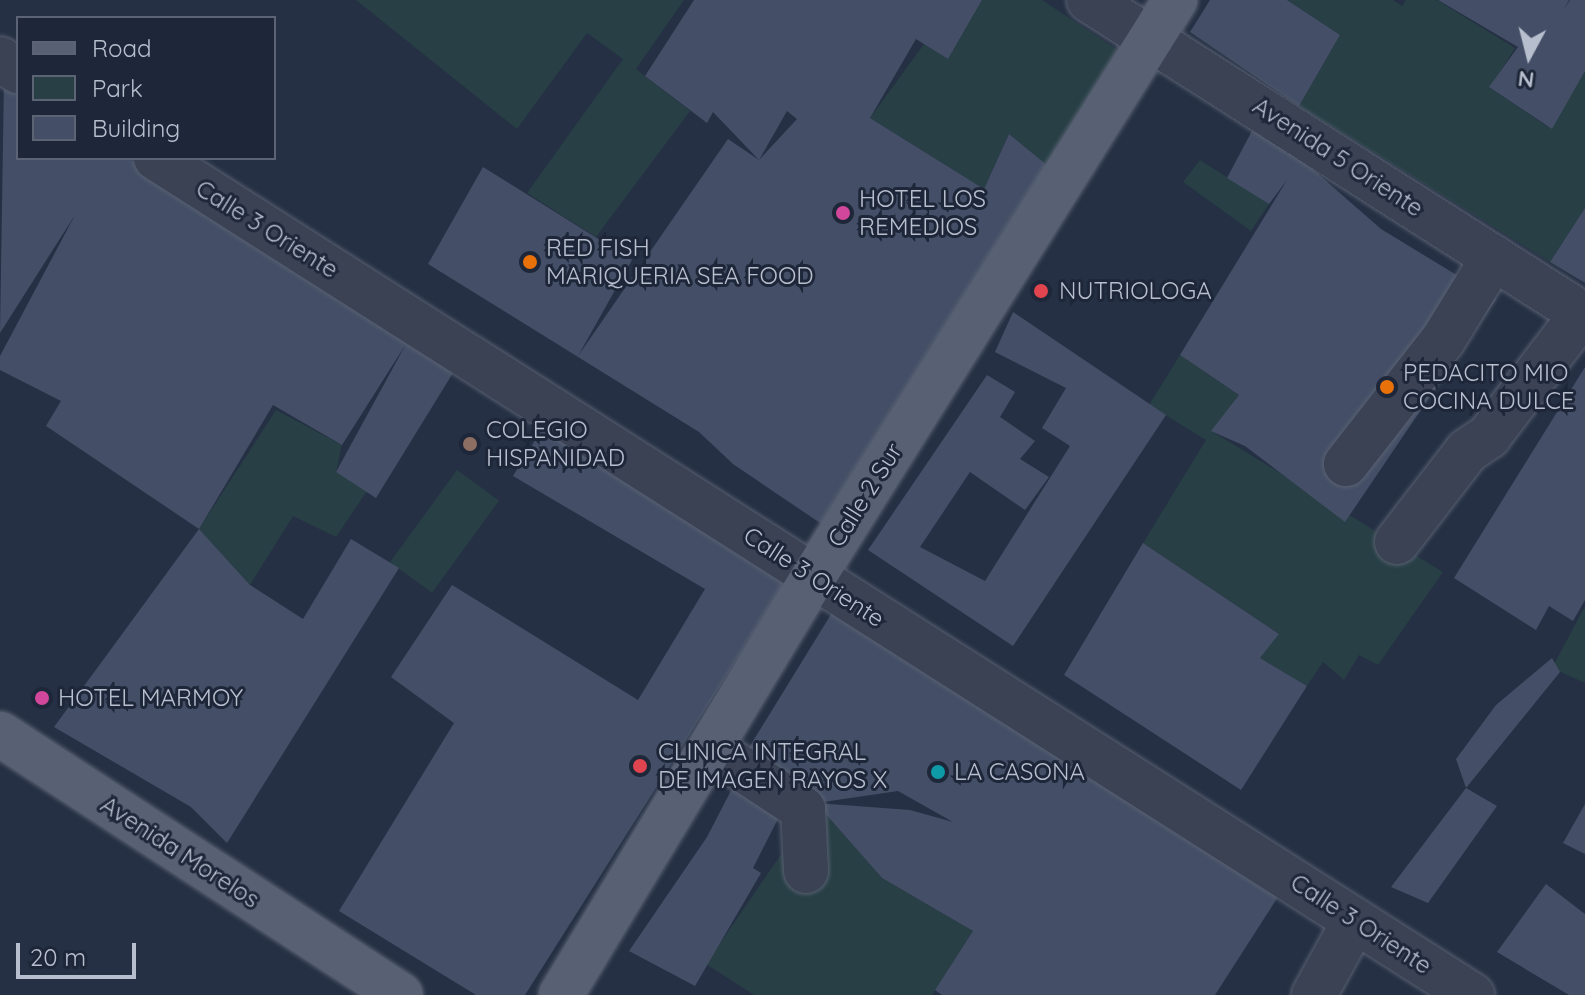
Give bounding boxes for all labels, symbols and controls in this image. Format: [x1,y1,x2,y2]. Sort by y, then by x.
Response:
legend [16,16,276,160]
north arrow [1489,16,1569,96]
text: Road [92,33,152,63]
text: N [1516,65,1536,95]
text: Park [92,73,143,103]
street label: Avenida 5 Oriente [1248,91,1428,223]
text: Building [92,113,180,143]
street label: Calle 3 Oriente [191,174,343,284]
place label: HOTEL LOS REMEDIOS [859,185,986,241]
marker: HOTEL LOS REMEDIOS [834,204,852,222]
place label: RED FISH MARIQUERIA SEA FOOD [546,234,814,290]
marker: RED FISH MARIQUERIA SEA FOOD [521,253,539,271]
place label: NUTRIOLOGA [1059,277,1212,305]
marker: NUTRIOLOGA [1030,280,1052,302]
place label: PEDACITO MIO COCINA DULCE [1403,359,1574,415]
marker: PEDACITO MIO COCINA DULCE [1378,378,1396,396]
place label: COLEGIO HISPANIDAD [486,416,625,472]
marker: COLEGIO HISPANIDAD [461,435,479,453]
street label: Calle 2 Sur [822,438,908,552]
street label: Calle 3 Oriente [738,521,890,633]
place label: HOTEL MARMOY [58,684,243,712]
marker: HOTEL MARMOY [33,689,51,707]
place label: CLINICA INTEGRAL DE IMAGEN RAYOS X [658,738,887,794]
marker: CLINICA INTEGRAL DE IMAGEN RAYOS X [629,755,651,777]
place label: LA CASONA [954,758,1085,786]
marker: LA CASONA [929,763,947,781]
street label: Avenida Morelos [95,790,265,914]
street label: Calle 3 Oriente [1285,868,1437,980]
scale bar [20,927,140,977]
text: 20 m [30,942,86,972]

